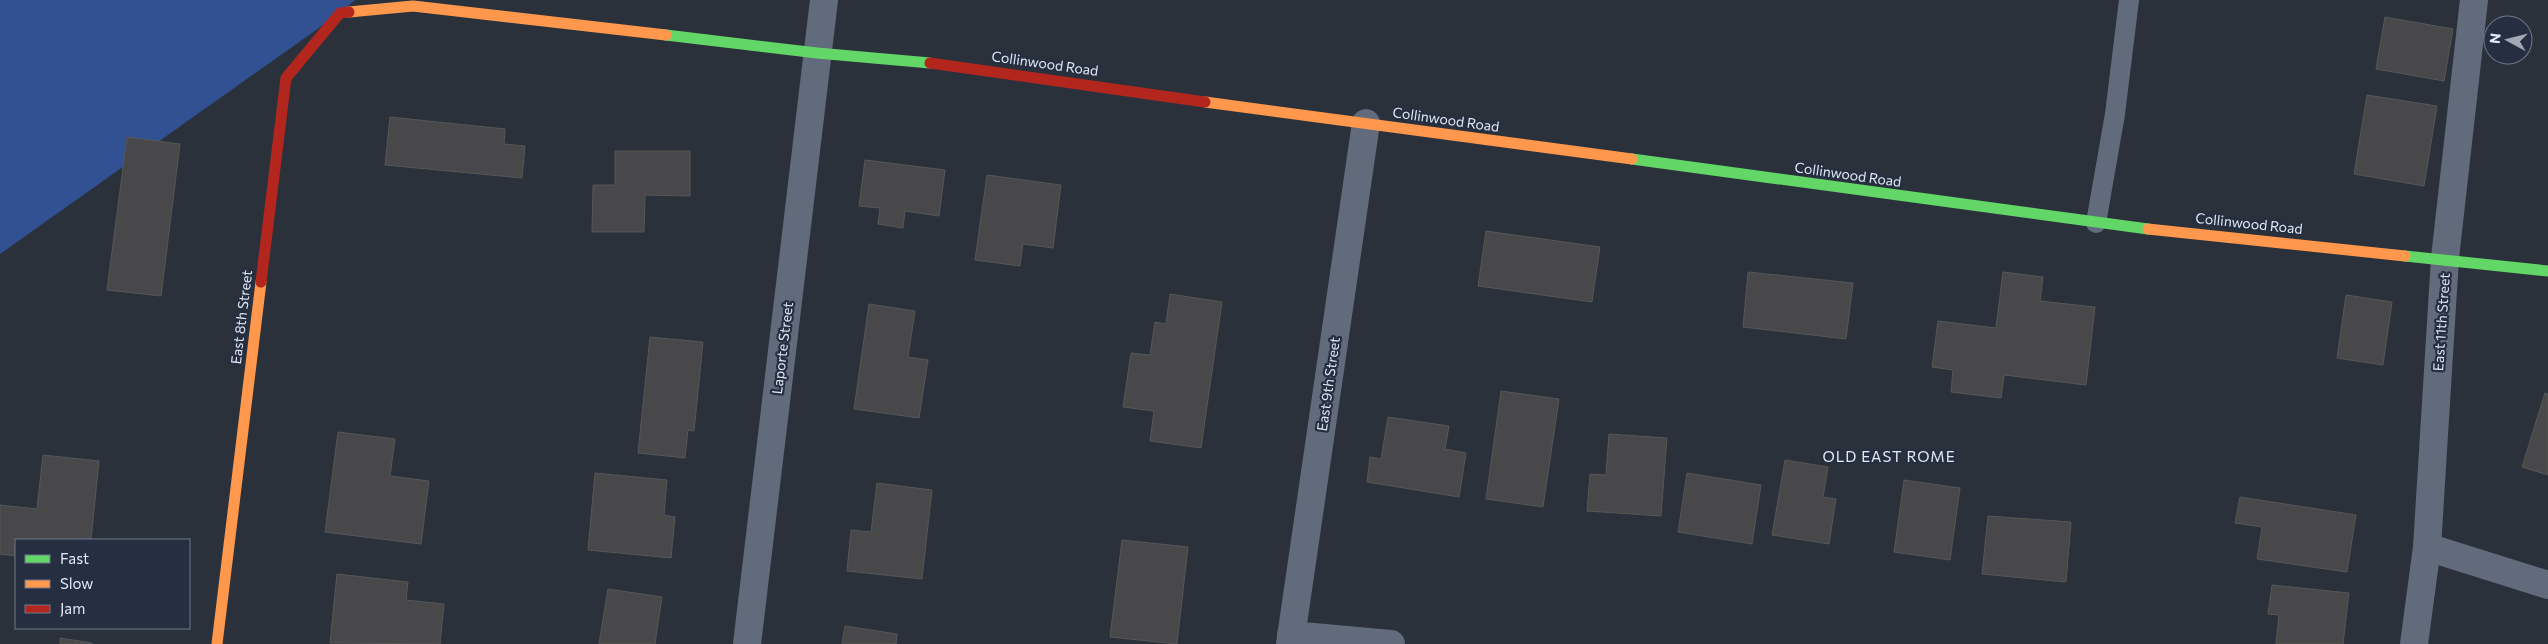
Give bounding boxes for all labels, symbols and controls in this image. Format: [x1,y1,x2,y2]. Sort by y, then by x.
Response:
north arrow [2483,15,2533,65]
text: N [2486,32,2504,45]
street label: Collinwood Road [990,47,1100,79]
street label: Collinwood Road [1391,103,1501,135]
street label: Collinwood Road [1793,158,1903,190]
street label: Collinwood Road [2195,209,2303,237]
street label: East 8th Street [227,269,255,365]
street label: East 11th Street [2429,272,2453,372]
street label: Laporte Street [768,301,796,395]
street label: East 9th Street [1313,336,1343,432]
district label: OLD EAST ROME [1822,447,1956,465]
legend [15,539,190,629]
text: Fast [60,549,89,567]
text: Slow [60,574,93,592]
text: Jam [60,599,85,617]

